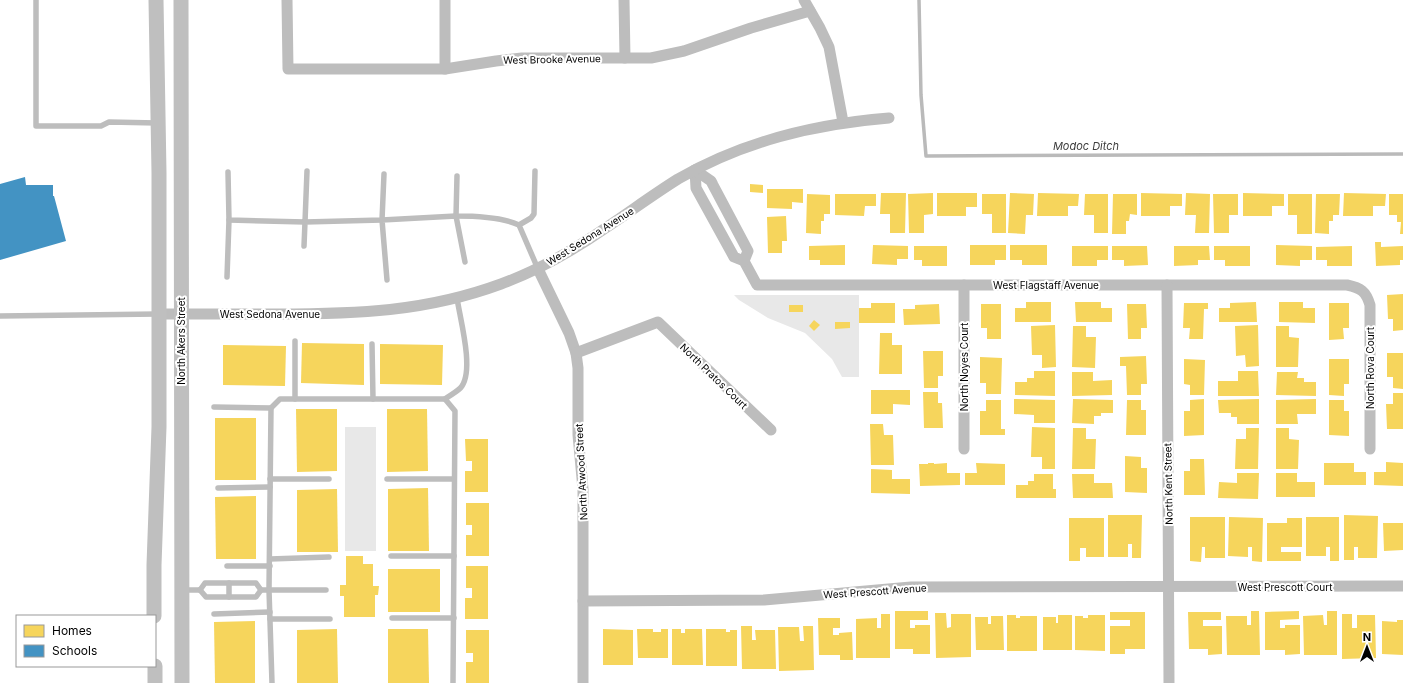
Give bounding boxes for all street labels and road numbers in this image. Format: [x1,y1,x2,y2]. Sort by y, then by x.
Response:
street label: West Brooke Avenue [503,52,601,66]
street label: West Sedona Avenue [544,204,636,268]
street label: West Flagstaff Avenue [993,279,1099,291]
street label: North Akers Street [175,297,187,385]
street label: West Sedona Avenue [220,308,320,320]
street label: North Noyes Court [958,322,970,411]
street label: North Rova Court [1364,326,1376,409]
street label: North Pratos Court [678,341,751,412]
street label: North Atwood Street [572,423,590,521]
street label: North Kent Street [1161,442,1175,525]
street label: West Prescott Avenue [823,581,927,601]
street label: West Prescott Court [1238,581,1333,593]

